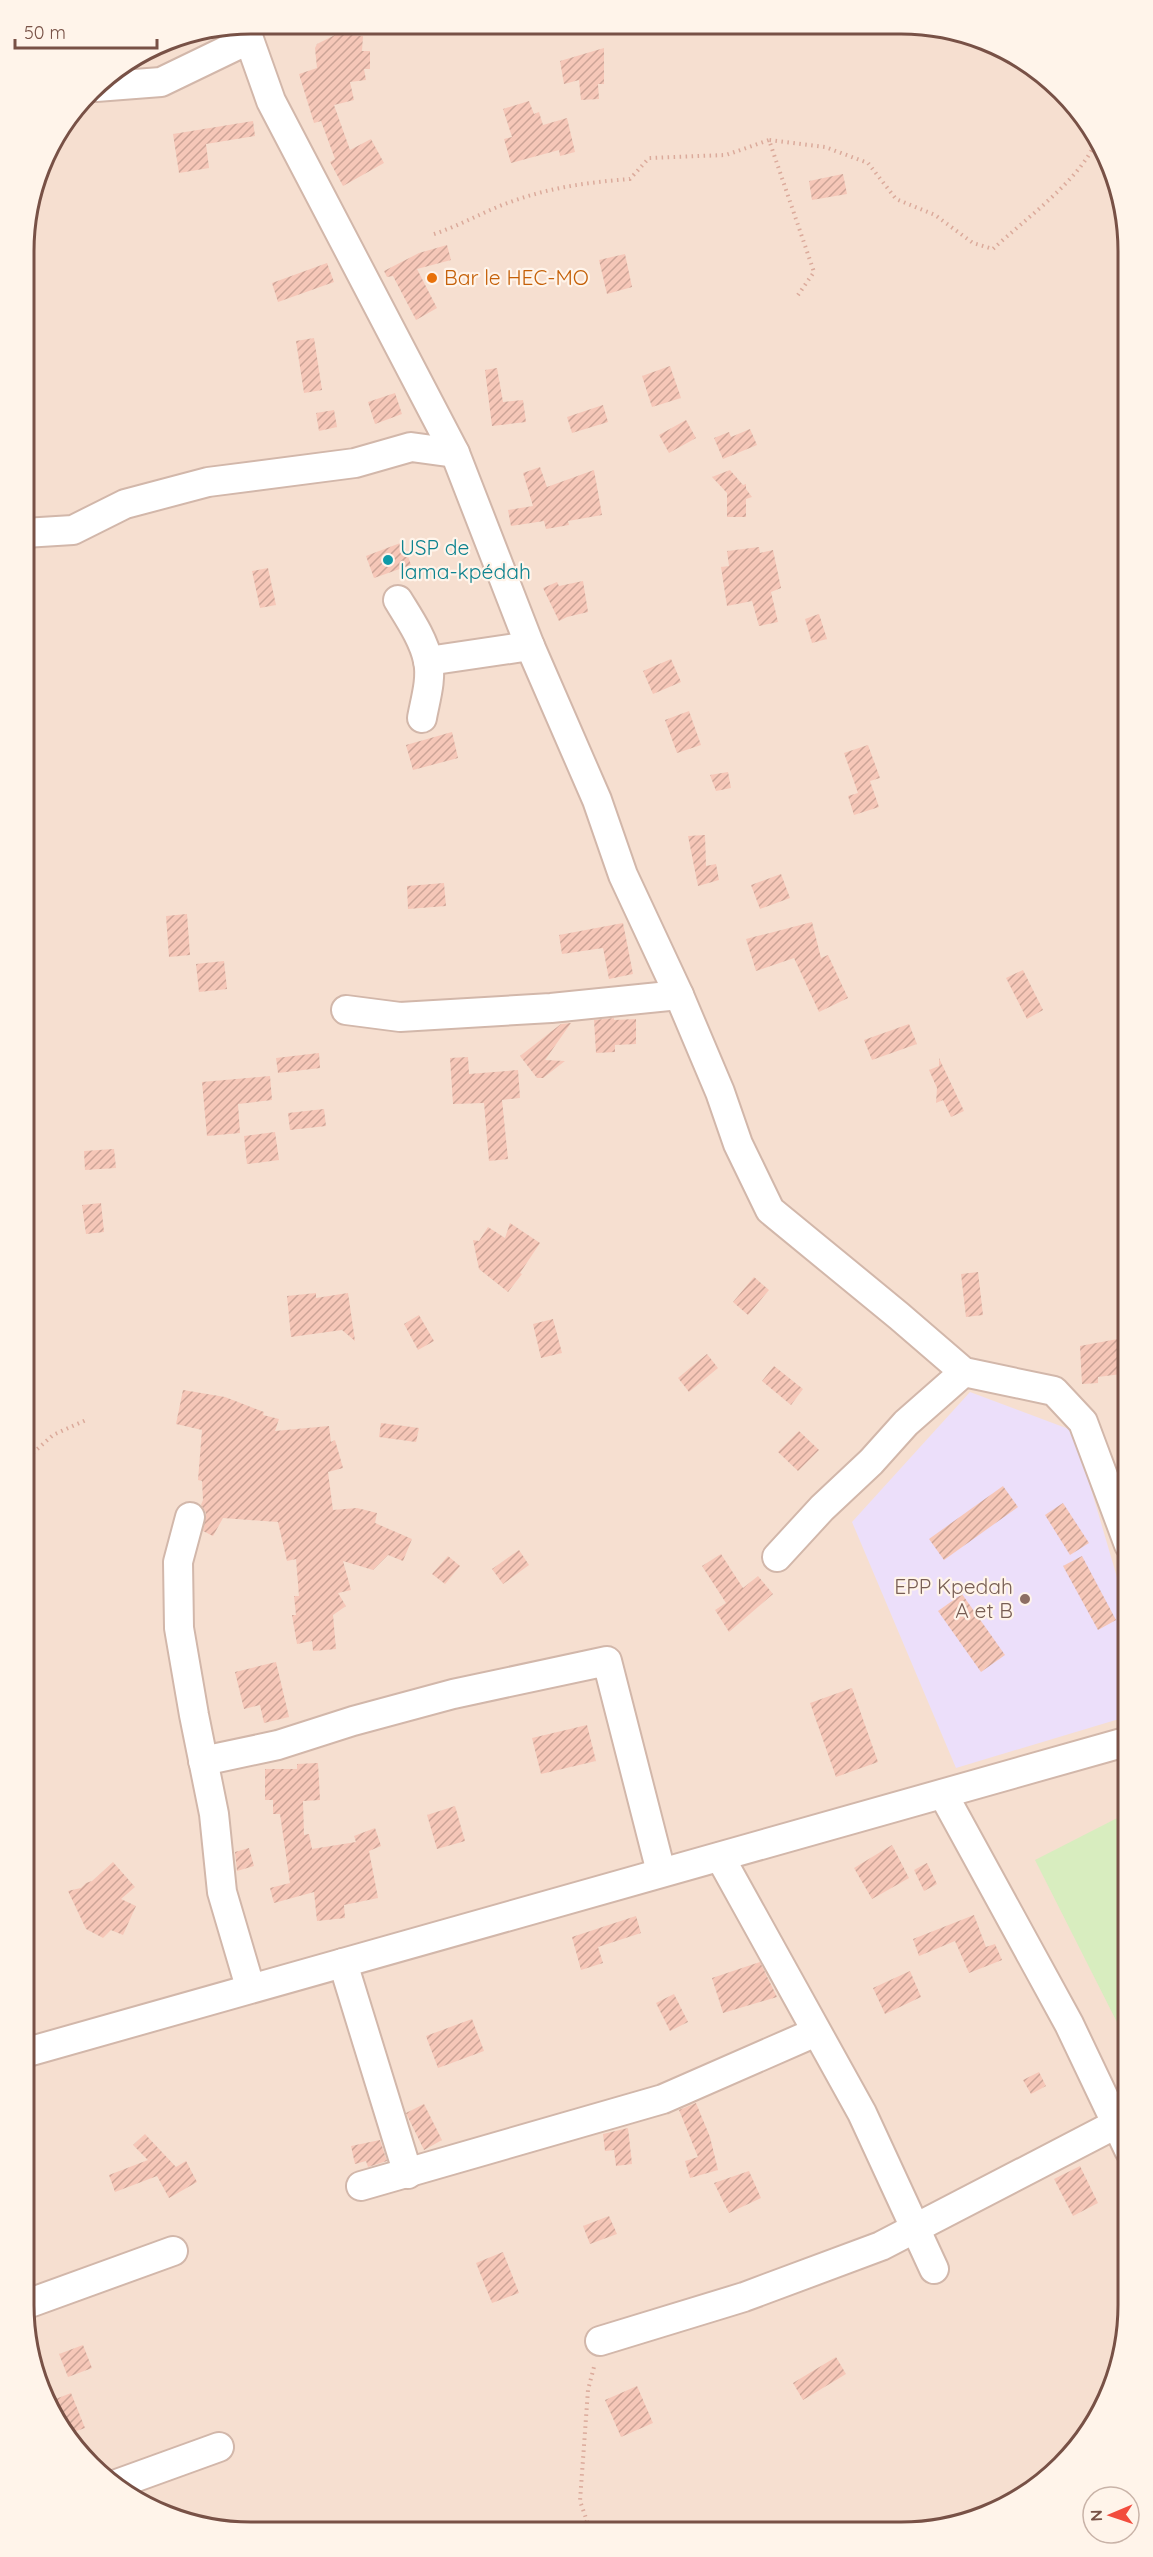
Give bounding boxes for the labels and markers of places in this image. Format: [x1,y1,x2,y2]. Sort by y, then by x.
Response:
place label: Bar le HEC-MO [444,264,589,290]
marker: Bar le HEC-MO [425,271,439,285]
place label: USP de lama-kpédah [400,534,531,584]
marker: USP de lama-kpédah [381,553,395,567]
place label: EPP Kpedah A et B [894,1573,1013,1623]
marker: EPP Kpedah A et B [1018,1592,1032,1606]

